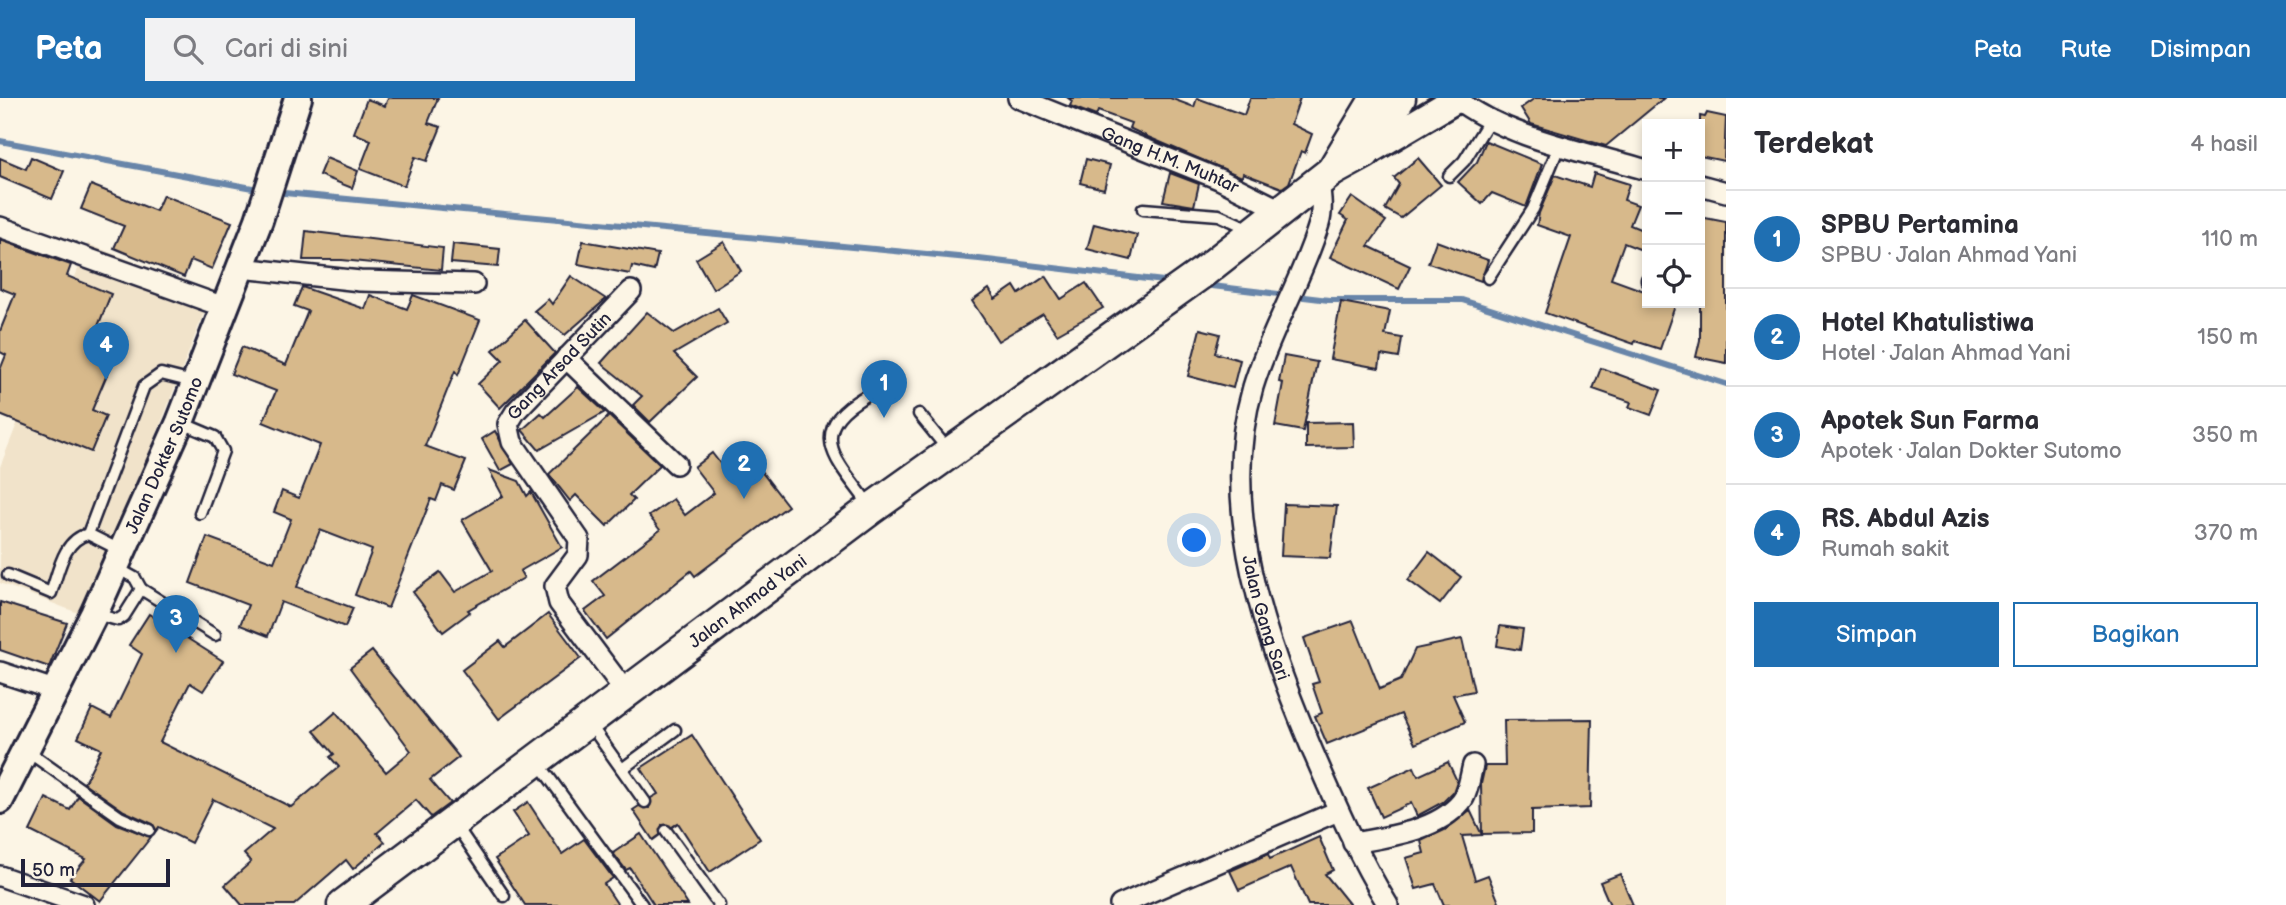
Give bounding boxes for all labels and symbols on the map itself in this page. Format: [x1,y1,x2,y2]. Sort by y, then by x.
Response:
street label: Gang H.M. Muhtar [1098,123,1243,198]
street label: Gang Arsad Sutin [503,308,616,424]
pin: 4 [83,322,129,380]
pin: 1 [861,360,907,418]
street label: Jalan Dokter Sutomo [121,374,208,537]
pin: 2 [721,441,767,499]
your location [1177,523,1211,557]
street label: Jalan Ahmad Yani [685,551,811,653]
street label: Jalan Gang Sari [1237,554,1293,683]
pin: 3 [153,595,199,653]
scale bar [21,856,170,888]

